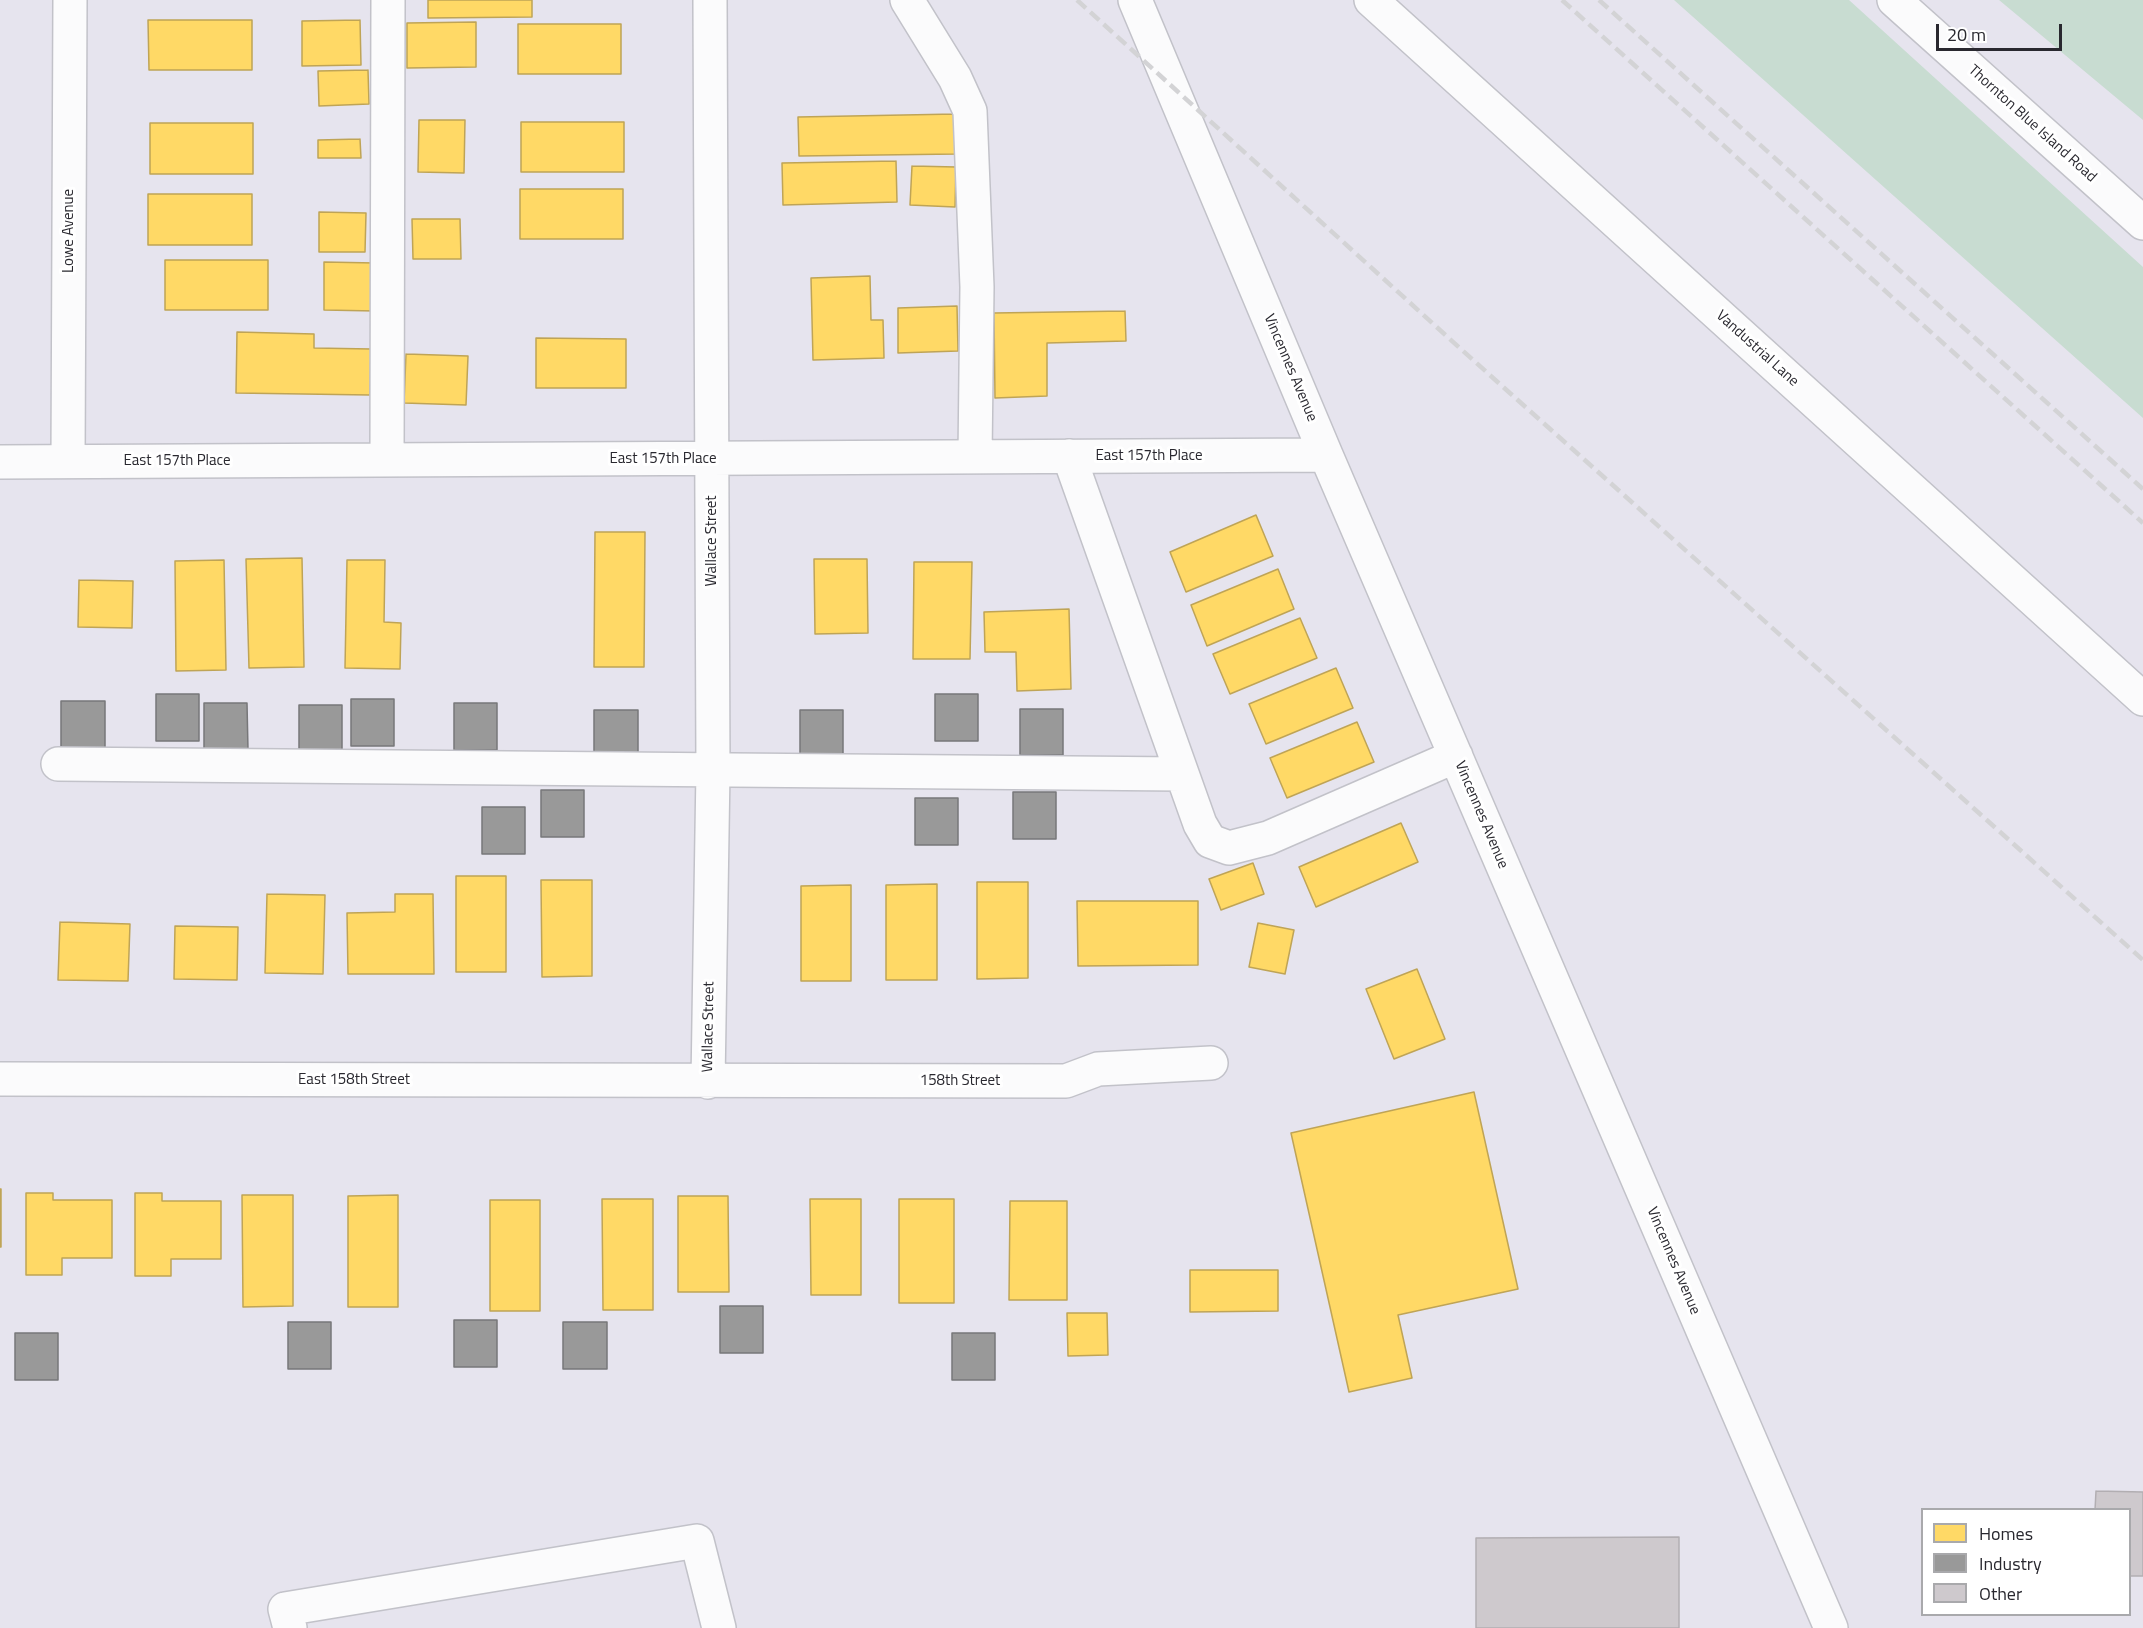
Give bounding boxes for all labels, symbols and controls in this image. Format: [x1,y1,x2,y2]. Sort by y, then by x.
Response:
scale bar [1939,12,2065,50]
text: 20 m [1947,21,1986,48]
street label: Thornton Blue Island Road [1964,62,2100,186]
street label: Lowe Avenue [60,189,78,273]
street label: Vandustrial Lane [1712,307,1802,391]
street label: Vincennes Avenue [1259,312,1321,424]
street label: East 157th Place [1095,447,1203,465]
street label: East 157th Place [609,450,717,468]
street label: East 157th Place [123,452,231,470]
street label: Wallace Street [703,495,721,587]
street label: Vincennes Avenue [1450,759,1512,871]
street label: Wallace Street [699,981,719,1073]
street label: East 158th Street [298,1071,410,1089]
street label: 158th Street [920,1072,1000,1090]
street label: Vincennes Avenue [1642,1205,1704,1317]
legend [1921,1508,2131,1616]
text: Homes [1979,1520,2033,1547]
text: Industry [1979,1550,2042,1577]
text: Other [1979,1580,2022,1607]

